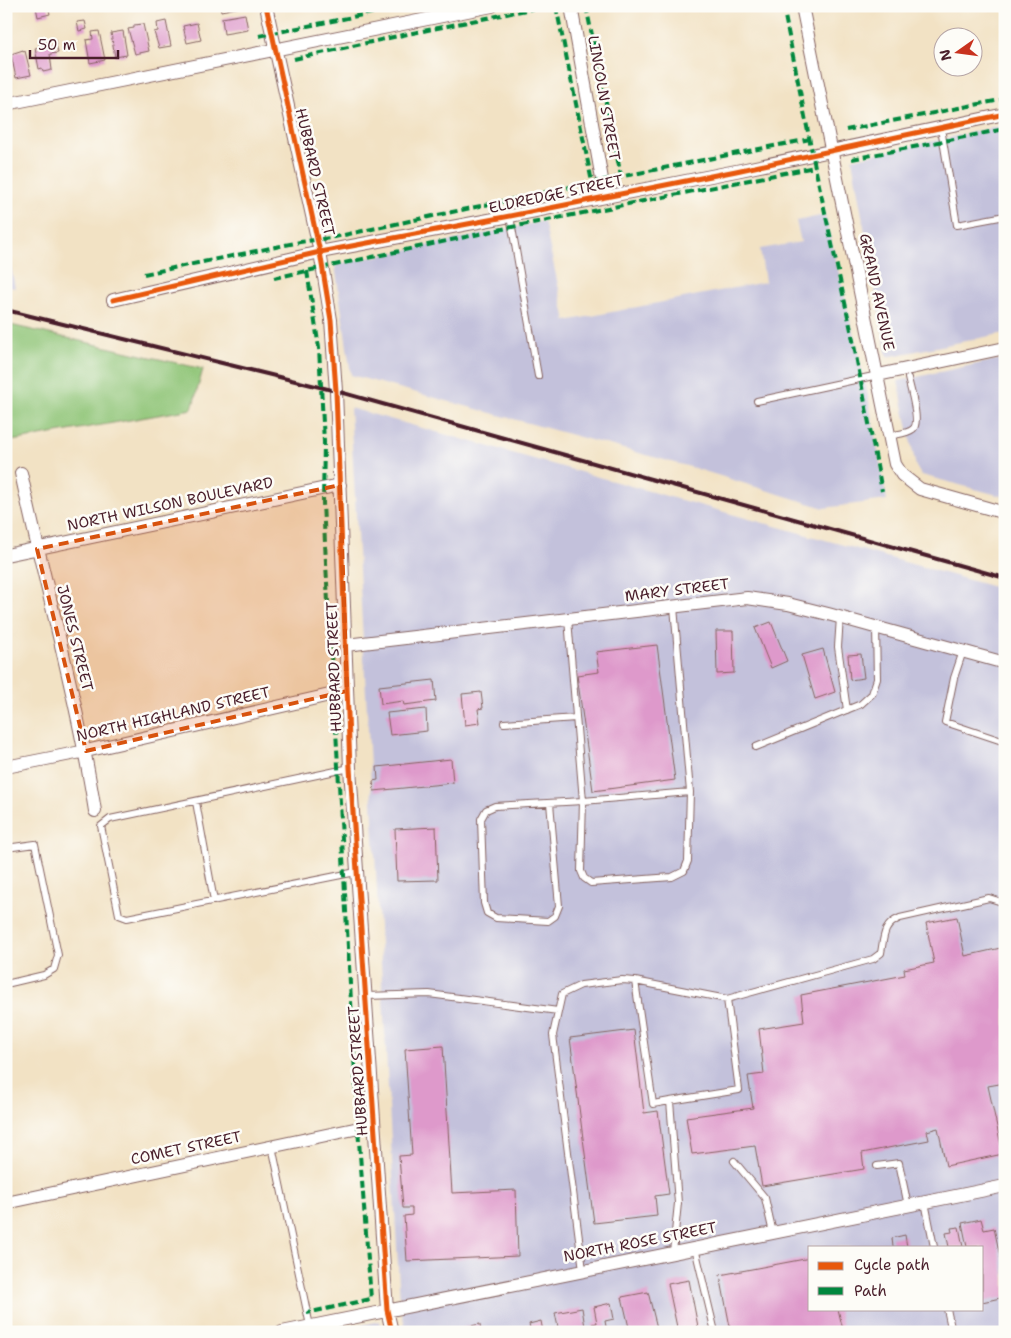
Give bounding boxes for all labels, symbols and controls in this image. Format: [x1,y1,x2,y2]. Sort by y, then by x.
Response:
scale bar [30,28,118,60]
north arrow [934,28,984,78]
street label: LINCOLN STREET [583,34,625,162]
text: 50 m [38,35,76,55]
text: N [935,48,955,63]
street label: HUBBARD STREET [291,106,339,238]
street label: ELDREDGE STREET [487,170,625,218]
street label: GRAND AVENUE [855,232,899,352]
street label: NORTH WILSON BOULEVARD [65,472,275,536]
street label: MARY STREET [624,574,730,606]
street label: JONES STREET [52,583,98,693]
street label: HUBBARD STREET [322,601,346,733]
street label: NORTH HIGHLAND STREET [74,682,272,746]
street label: HUBBARD STREET [343,1005,373,1137]
street label: COMET STREET [129,1127,243,1169]
street label: NORTH ROSE STREET [562,1217,718,1267]
legend [808,1246,984,1310]
text: Cycle path [854,1255,930,1275]
text: Path [854,1281,887,1301]

